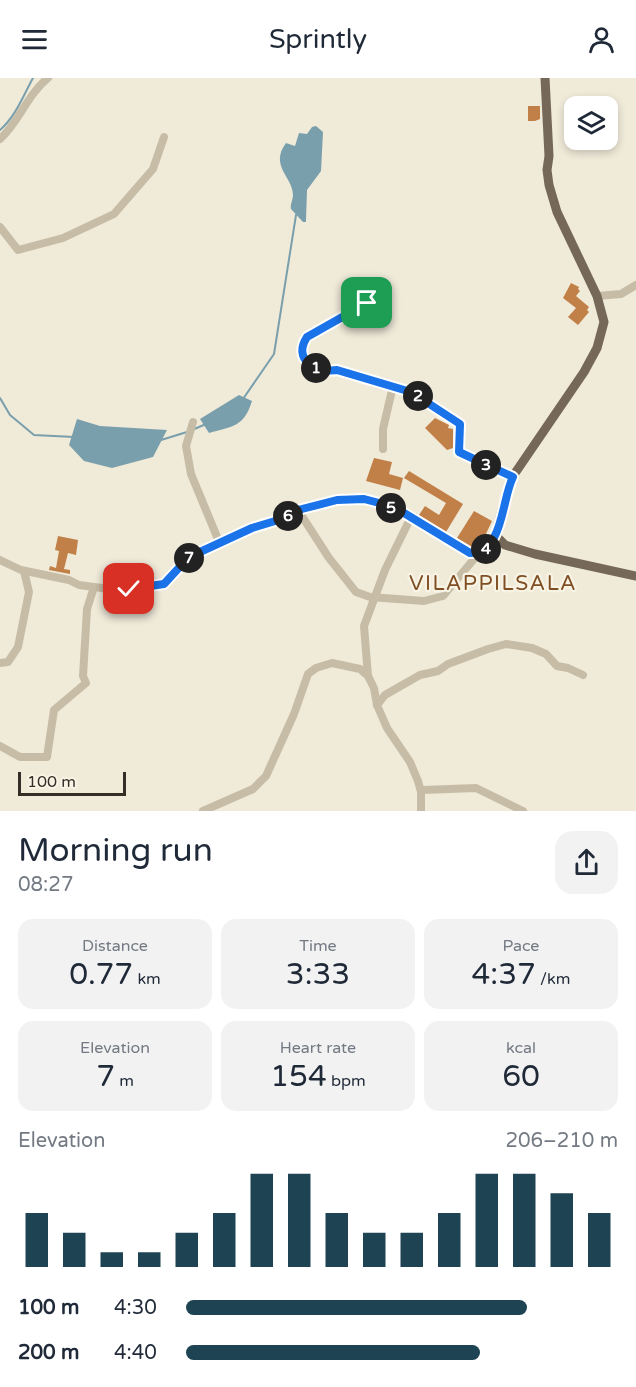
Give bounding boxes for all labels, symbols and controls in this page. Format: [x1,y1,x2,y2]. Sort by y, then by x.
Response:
icon: menu [18,23,51,56]
text: Sprintly [269,23,367,56]
icon: person [585,23,618,56]
map controls [564,96,618,150]
button: layers [564,96,618,150]
pin [341,277,392,328]
icon: arrive [350,286,383,319]
pin: 1 [301,353,331,383]
text: 1 [311,358,321,378]
pin: 2 [403,381,433,411]
text: 2 [413,386,423,406]
pin: 3 [471,450,501,480]
text: 3 [481,455,491,475]
pin: 5 [376,493,406,523]
text: 5 [386,498,396,518]
pin: 6 [273,501,303,531]
text: 6 [283,506,293,526]
pin: 4 [471,534,501,564]
text: 4 [481,539,491,559]
pin: 7 [174,543,204,573]
text: 7 [184,548,194,568]
pin [103,563,154,614]
district label: VILAPPILSALA [409,571,577,596]
icon: check [112,572,145,605]
scale bar [18,769,126,796]
text: 100 m [27,772,76,792]
text: Morning run [18,831,213,870]
button: share [555,831,618,894]
text: 08:27 [18,873,73,897]
text: Distance [82,936,148,956]
text: Time [299,936,337,956]
text: Pace [503,936,539,956]
text: 0.77 [69,956,133,993]
text: 3:33 [286,956,350,993]
text: 4:37 [472,956,536,993]
text: km [133,969,161,989]
text: /km [536,969,570,989]
text: Elevation [80,1038,150,1058]
text: Heart rate [280,1038,356,1058]
text: kcal [506,1038,536,1058]
text: 7 [96,1058,115,1095]
text: 154 [270,1058,327,1095]
text: 60 [502,1058,540,1095]
text: m [115,1071,134,1091]
text: bpm [327,1071,366,1091]
text: Elevation [18,1129,105,1153]
text: 206–210 m [505,1129,618,1153]
text: 100 m [18,1296,79,1320]
text: 4:30 [114,1296,157,1320]
text: 200 m [18,1341,79,1365]
text: 4:40 [114,1341,157,1365]

